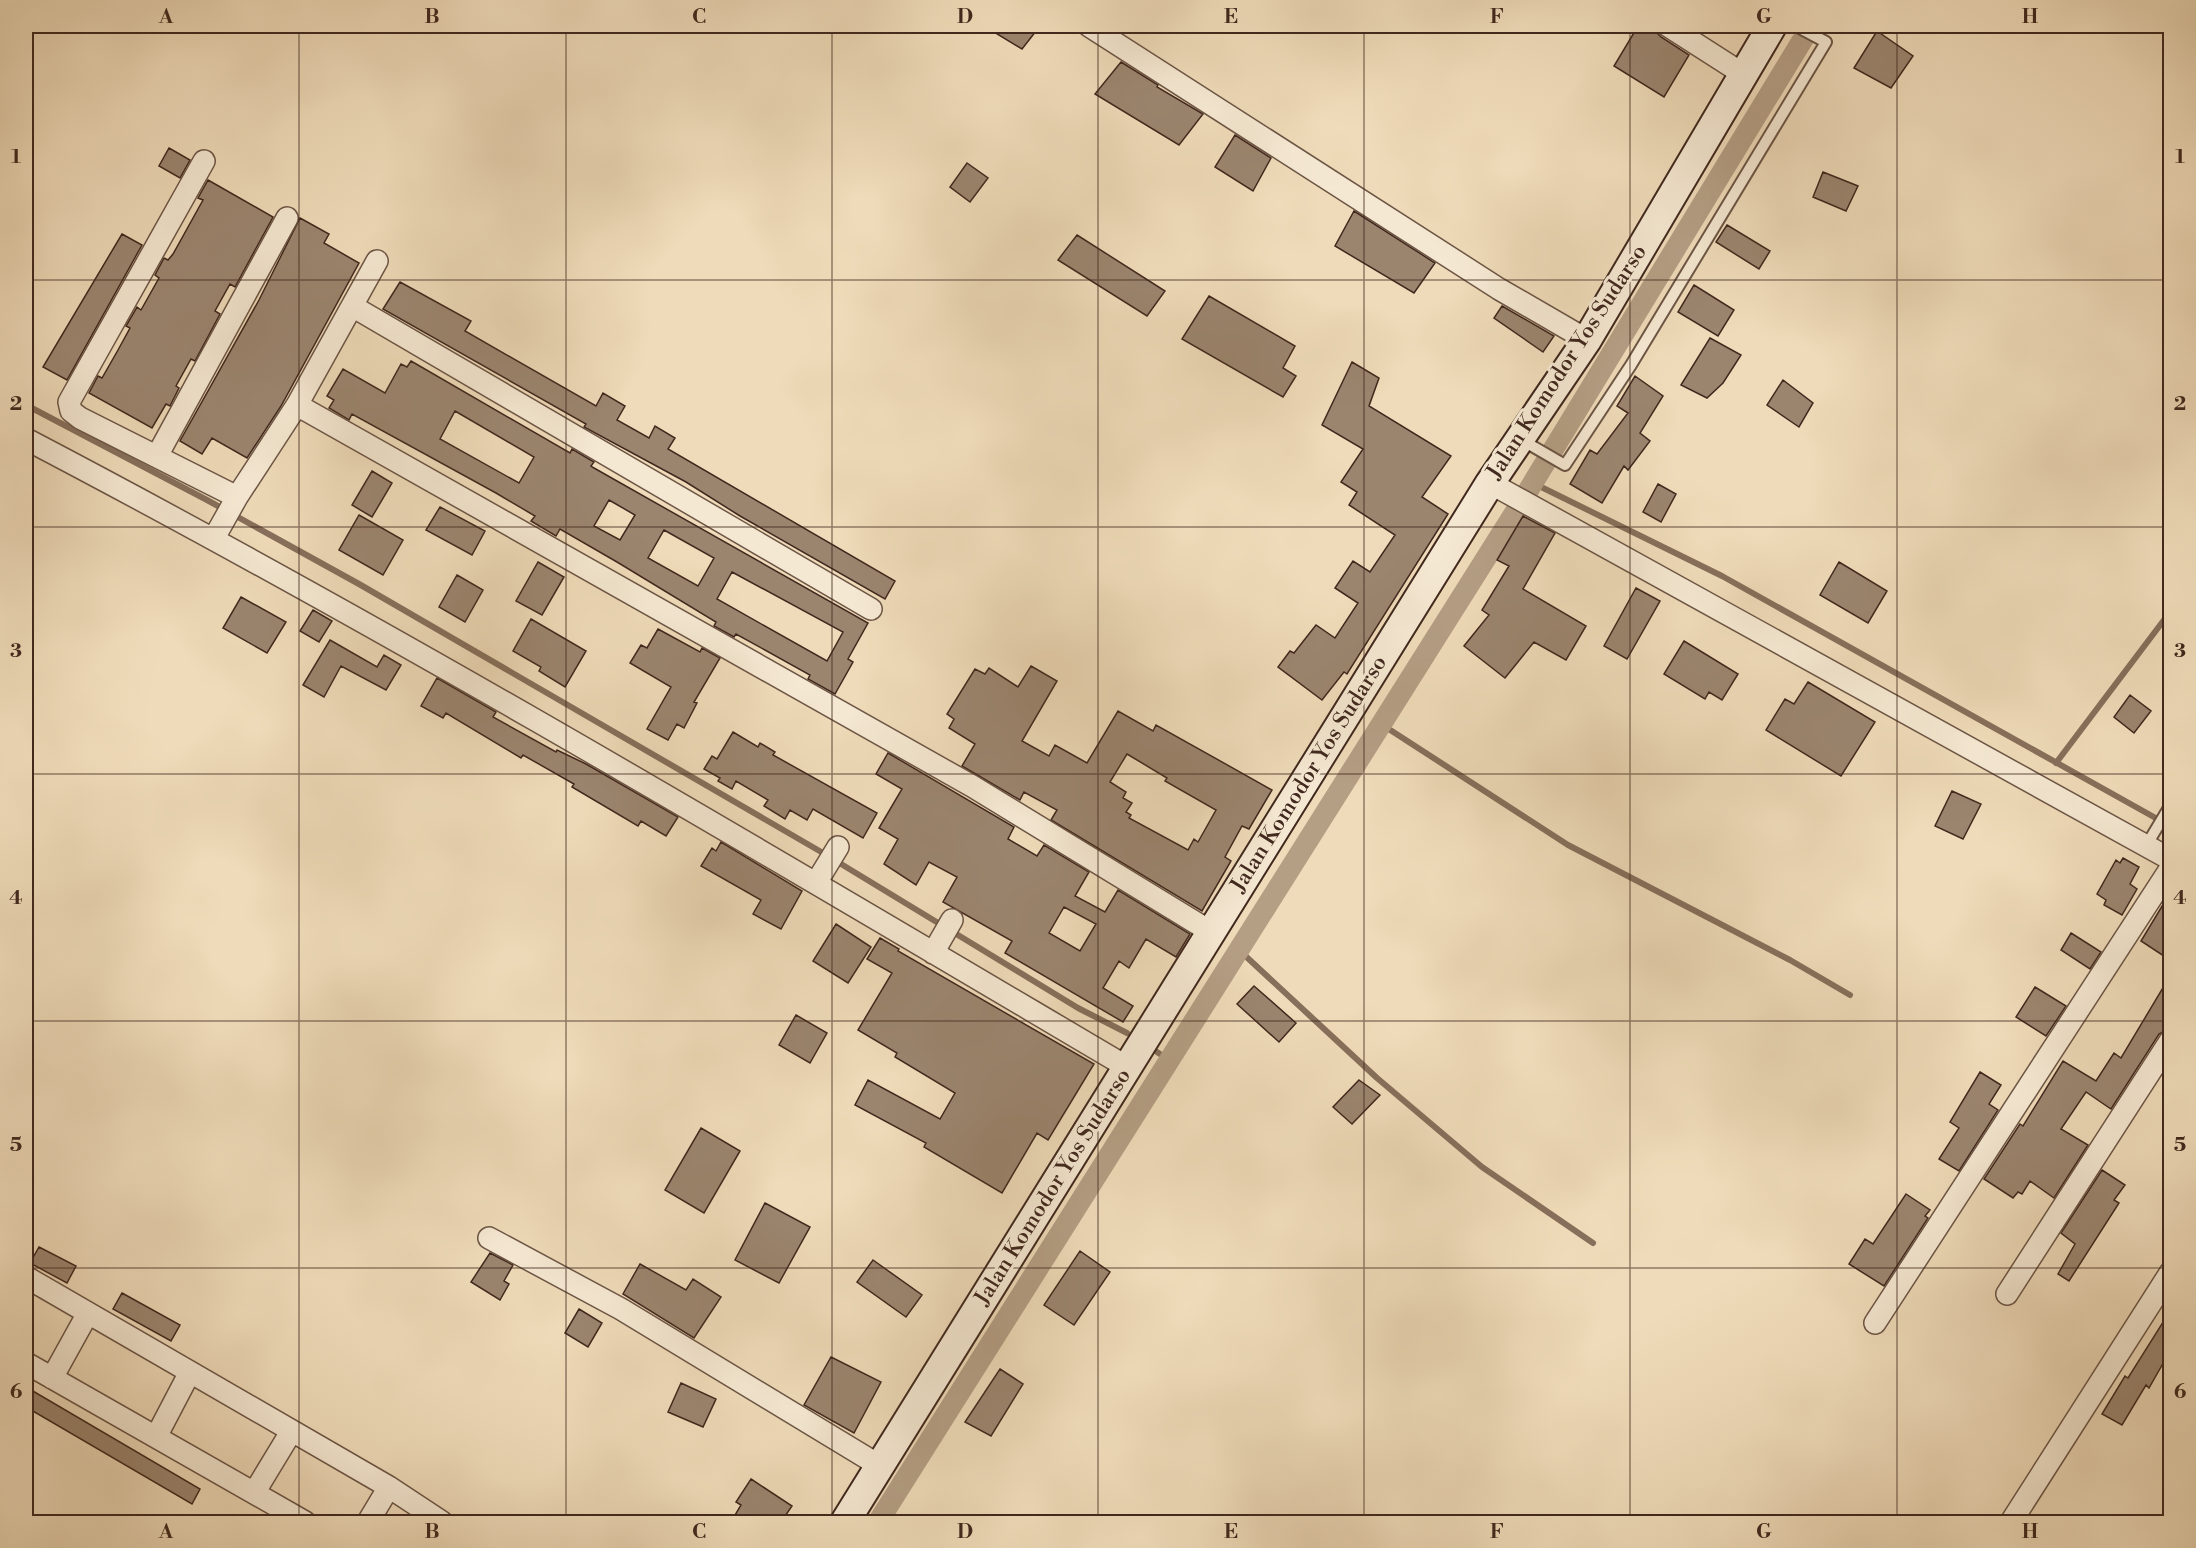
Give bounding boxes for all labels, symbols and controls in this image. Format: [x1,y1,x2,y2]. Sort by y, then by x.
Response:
text: A [158,5,174,30]
text: B [424,5,440,30]
text: C [692,5,706,30]
text: D [957,5,973,30]
text: E [1224,5,1238,30]
text: F [1490,5,1504,30]
text: G [1756,5,1772,30]
text: H [2022,5,2039,30]
text: 1 [11,145,21,170]
text: 1 [2175,145,2185,170]
street label: Jalan Komodor Yos Sudarso [1480,240,1653,485]
text: 2 [10,392,22,417]
text: 2 [2174,392,2186,417]
text: 3 [10,639,22,664]
text: 3 [2174,639,2186,664]
street label: Jalan Komodor Yos Sudarso [1224,651,1393,898]
text: 4 [9,886,23,911]
text: 4 [2173,886,2187,911]
street label: Jalan Komodor Yos Sudarso [968,1064,1137,1311]
text: 5 [10,1133,22,1158]
text: 5 [2174,1133,2186,1158]
text: 6 [10,1380,23,1405]
text: 6 [2174,1380,2187,1405]
text: A [158,1520,174,1545]
text: B [424,1520,440,1545]
text: C [692,1520,706,1545]
text: D [957,1520,973,1545]
text: E [1224,1520,1238,1545]
text: F [1490,1520,1504,1545]
text: G [1756,1520,1772,1545]
text: H [2022,1520,2039,1545]

